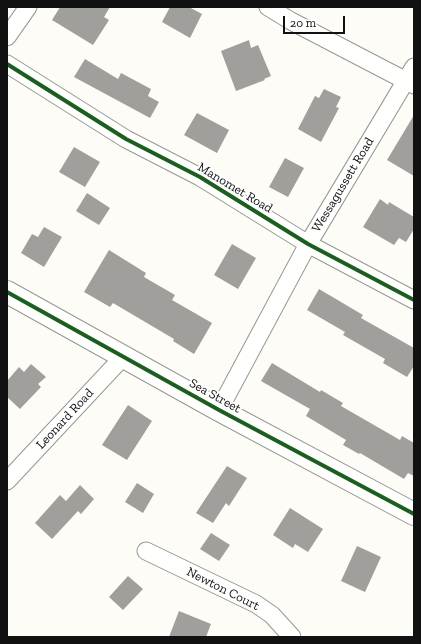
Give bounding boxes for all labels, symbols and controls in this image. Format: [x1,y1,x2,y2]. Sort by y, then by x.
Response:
scale bar [285,8,347,34]
text: 20 m [290,16,316,30]
street label: Wessagussett Road [309,135,377,235]
street label: Manomet Road [195,159,275,217]
street label: Sea Street [187,375,243,417]
street label: Leonard Road [33,385,97,453]
street label: Newton Court [184,564,262,614]

